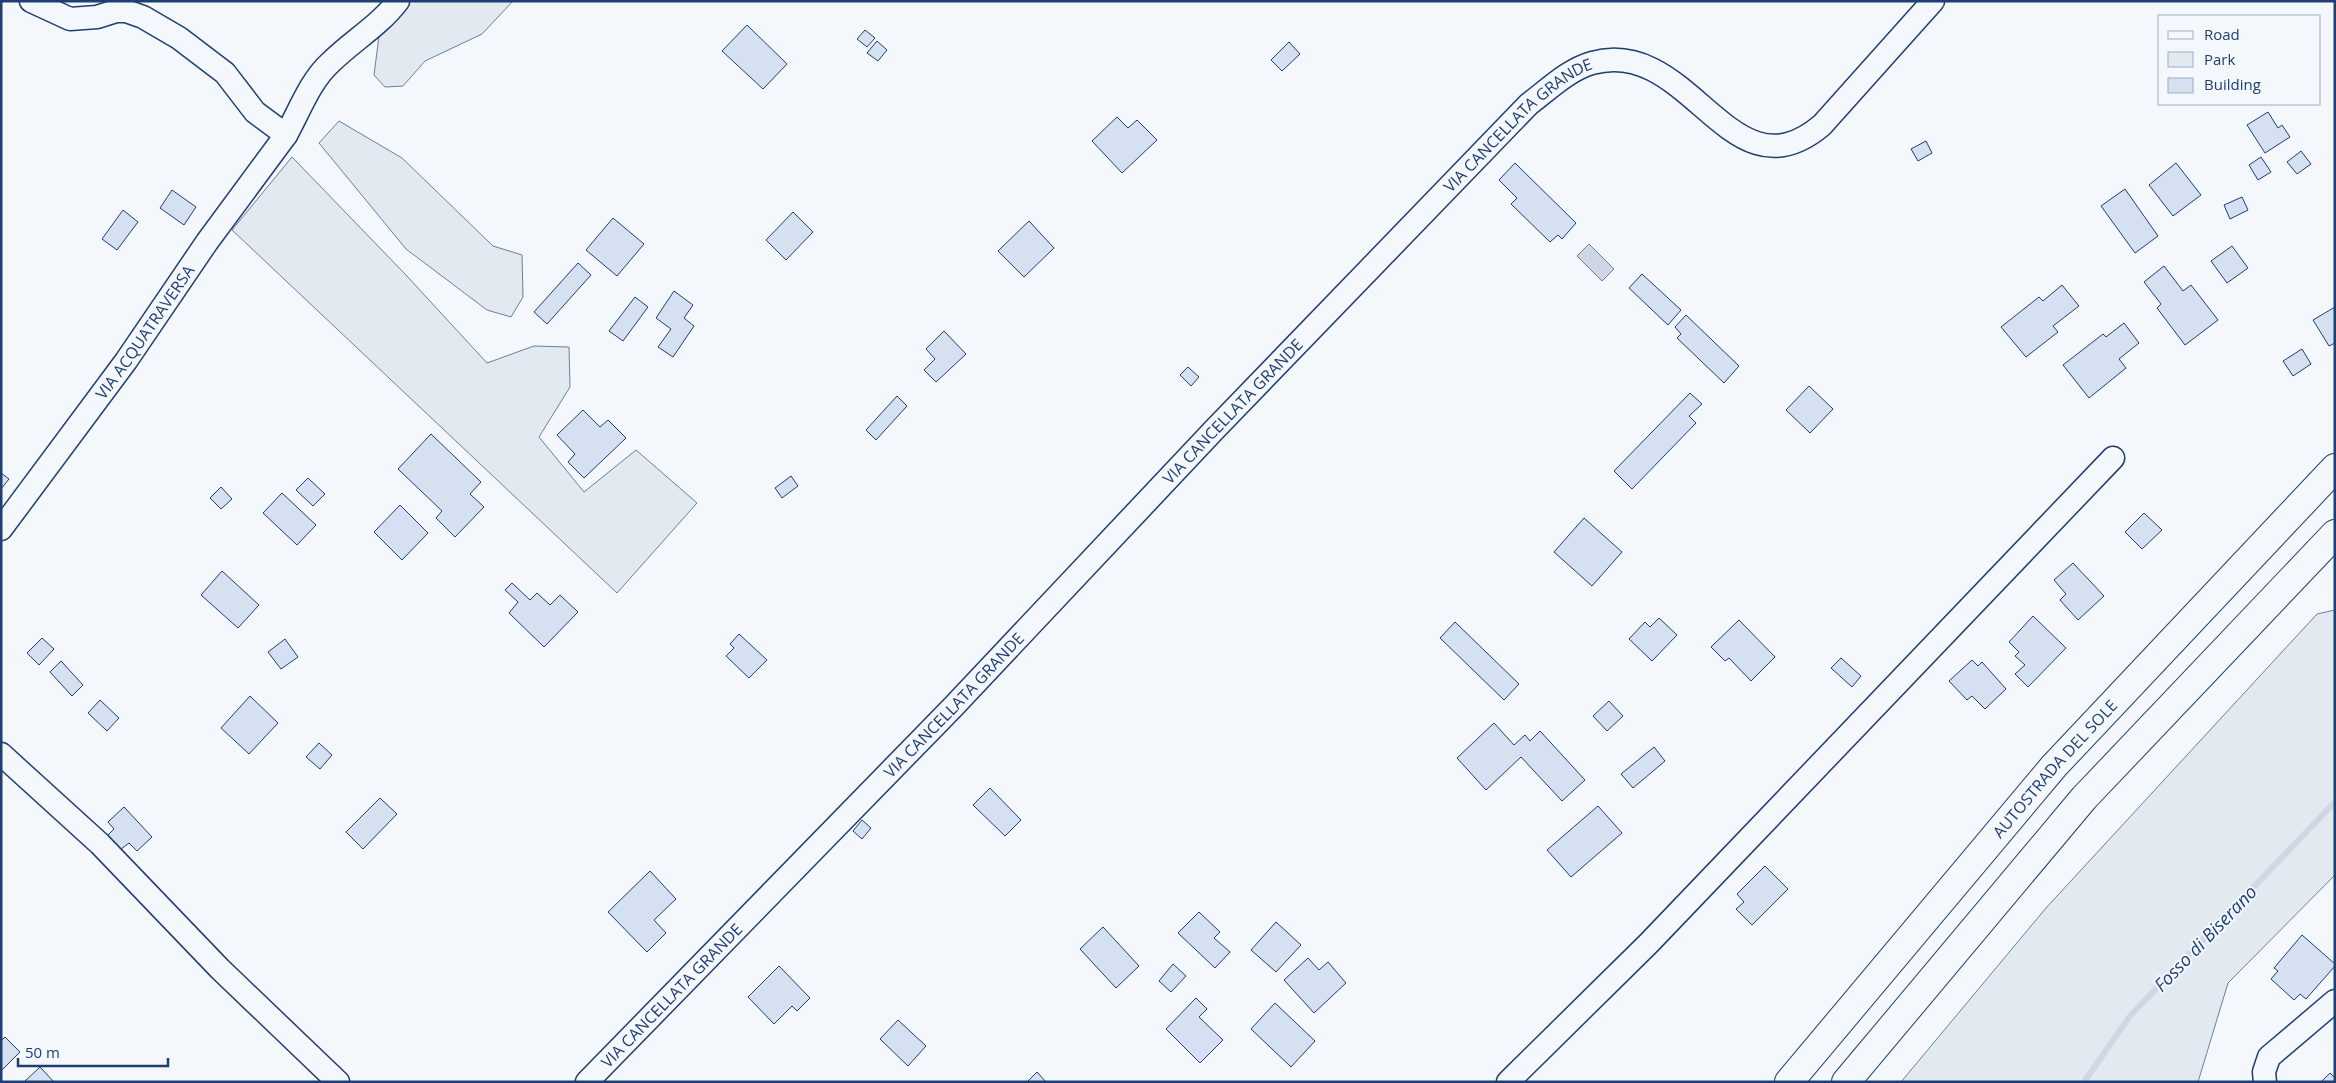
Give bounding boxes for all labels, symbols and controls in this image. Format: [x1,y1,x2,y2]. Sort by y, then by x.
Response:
legend [2158,15,2321,105]
text: Road [2204,24,2240,44]
text: Park [2204,49,2235,69]
street label: VIA CANCELLATA GRANDE [1439,53,1595,197]
text: Building [2204,74,2261,94]
street label: VIA ACQUATRAVERSA [90,260,200,404]
street label: VIA CANCELLATA GRANDE [1158,334,1308,489]
street label: VIA CANCELLATA GRANDE [879,628,1029,783]
street label: AUTOSTRADA DEL SOLE [1987,695,2122,842]
water label: Fosso di Biserano [2148,880,2262,996]
street label: VIA CANCELLATA GRANDE [596,918,747,1072]
scale bar [18,1036,168,1068]
text: 50 m [25,1042,60,1062]

